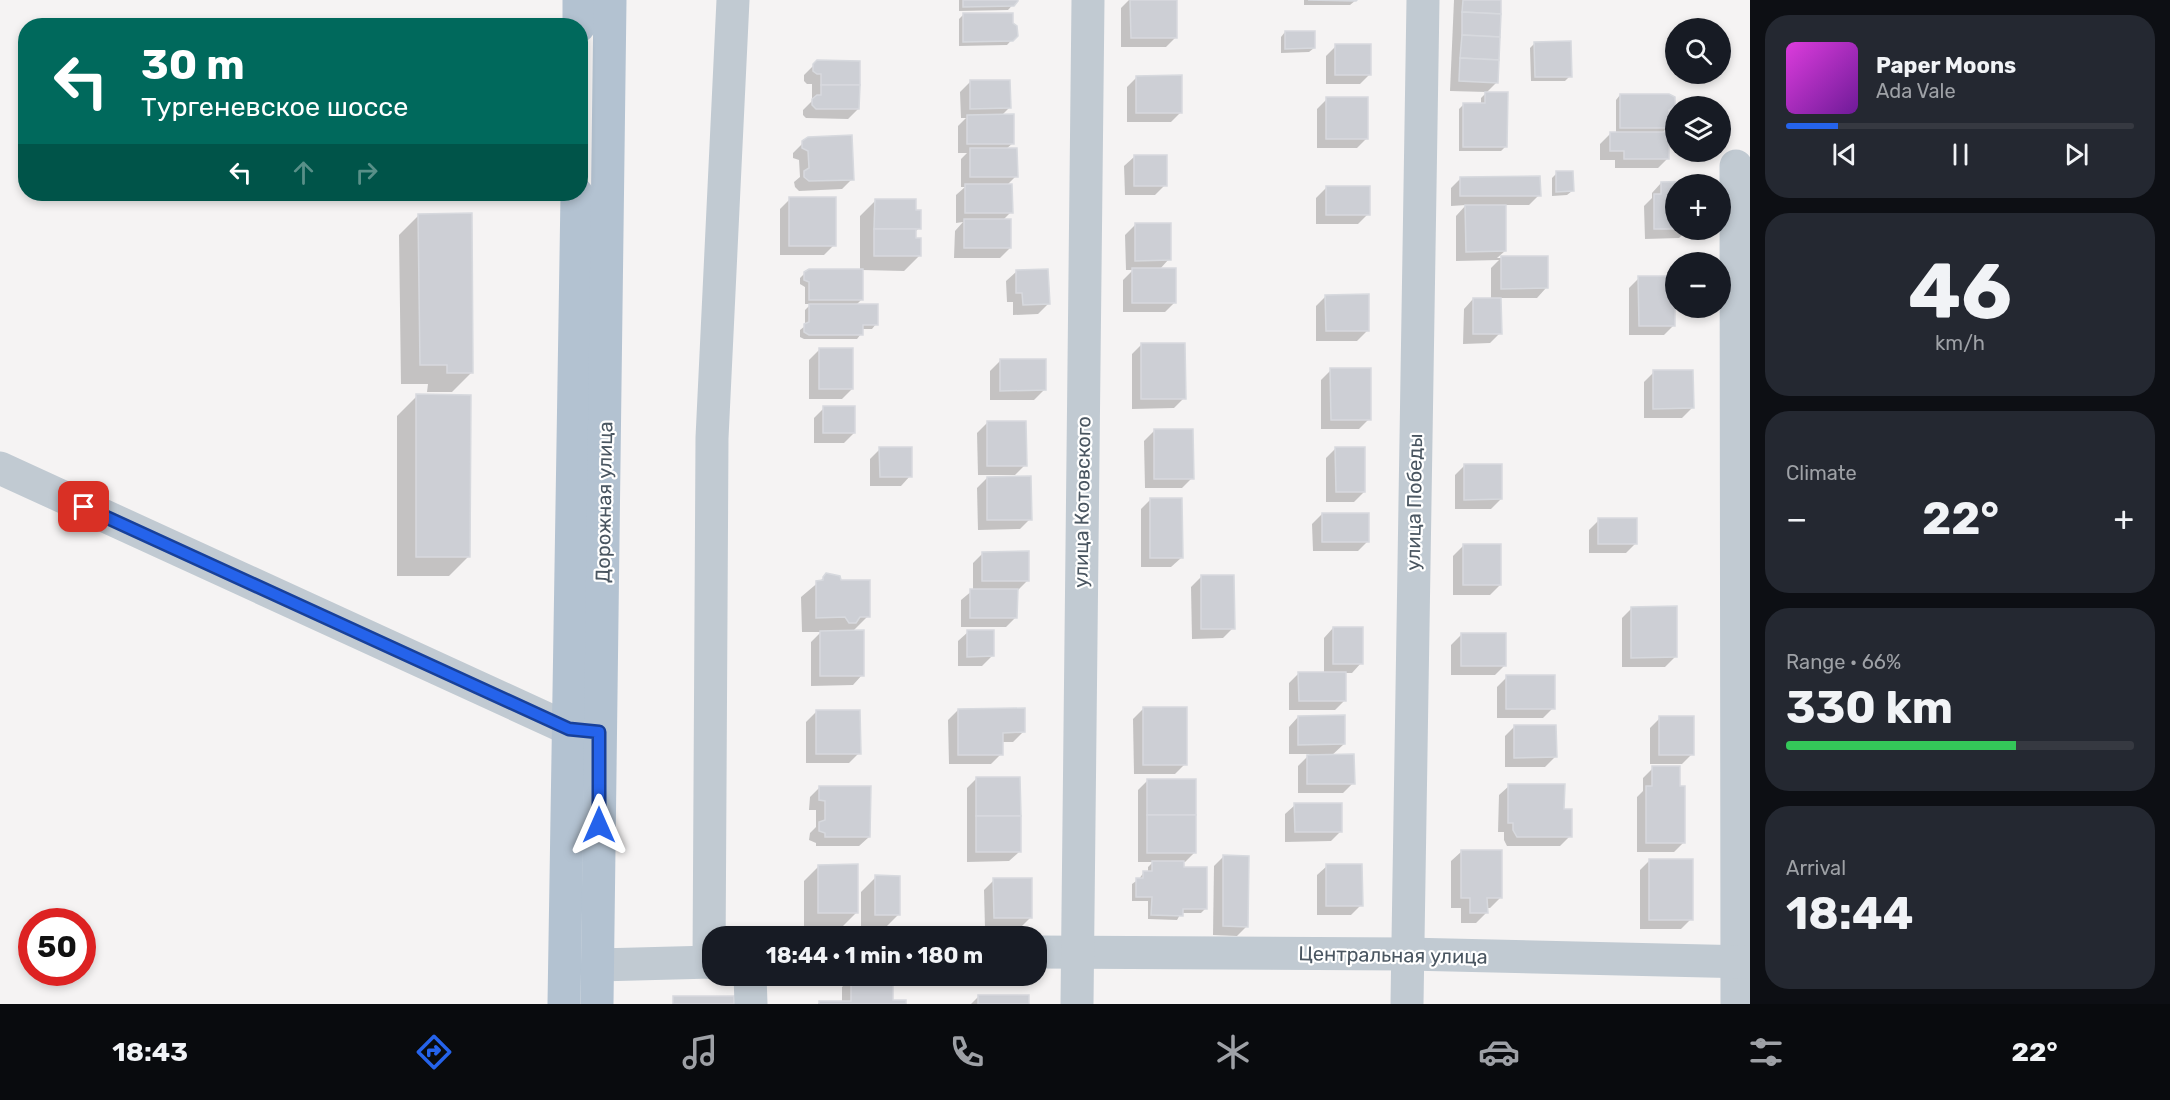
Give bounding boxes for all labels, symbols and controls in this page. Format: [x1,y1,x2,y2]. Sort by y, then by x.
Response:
map controls [1665,18,1731,318]
button: search [1665,18,1731,84]
text: 30 m [141,40,245,90]
icon: left [42,42,120,120]
text: Paper Moons [1876,52,2016,79]
text: Ada Vale [1876,79,1956,103]
text: Тургеневское шоссе [141,91,408,123]
button: layers [1665,96,1731,162]
icon: previous [1828,138,1861,171]
icon: pause [1944,138,1977,171]
icon: next [2060,138,2093,171]
icon: left [224,156,257,189]
icon: ahead [287,156,320,189]
icon: right [350,156,383,189]
button: + [1665,174,1731,240]
text: 46 [1908,245,2012,338]
button: − [1665,252,1731,318]
text: km/h [1935,331,1985,355]
street label: улица Котовского [1069,416,1095,588]
street label: Дорожная улица [591,421,617,583]
street label: улица Победы [1401,433,1427,571]
text: Climate [1786,461,1857,485]
pin [58,481,109,532]
icon: arrive [67,490,100,523]
text: 22° [1922,492,1999,545]
text: − [1786,499,1807,538]
text: + [2113,499,2134,538]
text: Range · 66% [1786,650,1901,674]
text: 330 km [1786,681,1953,734]
position arrow [567,793,631,857]
text: Arrival [1786,856,1846,880]
text: 18:44 [1786,887,1913,940]
speed limit sign: 50 [18,908,96,986]
street label: Центральная улица [1298,941,1488,969]
text: 18:44 · 1 min · 180 m [766,942,983,969]
icon: directions [413,1031,455,1073]
icon: music [679,1031,721,1073]
icon: phone [946,1031,988,1073]
icon: climate [1212,1031,1254,1073]
icon: car [1478,1031,1520,1073]
icon: filters [1745,1031,1787,1073]
text: 18:43 [112,1036,188,1068]
text: 22° [2011,1036,2058,1068]

